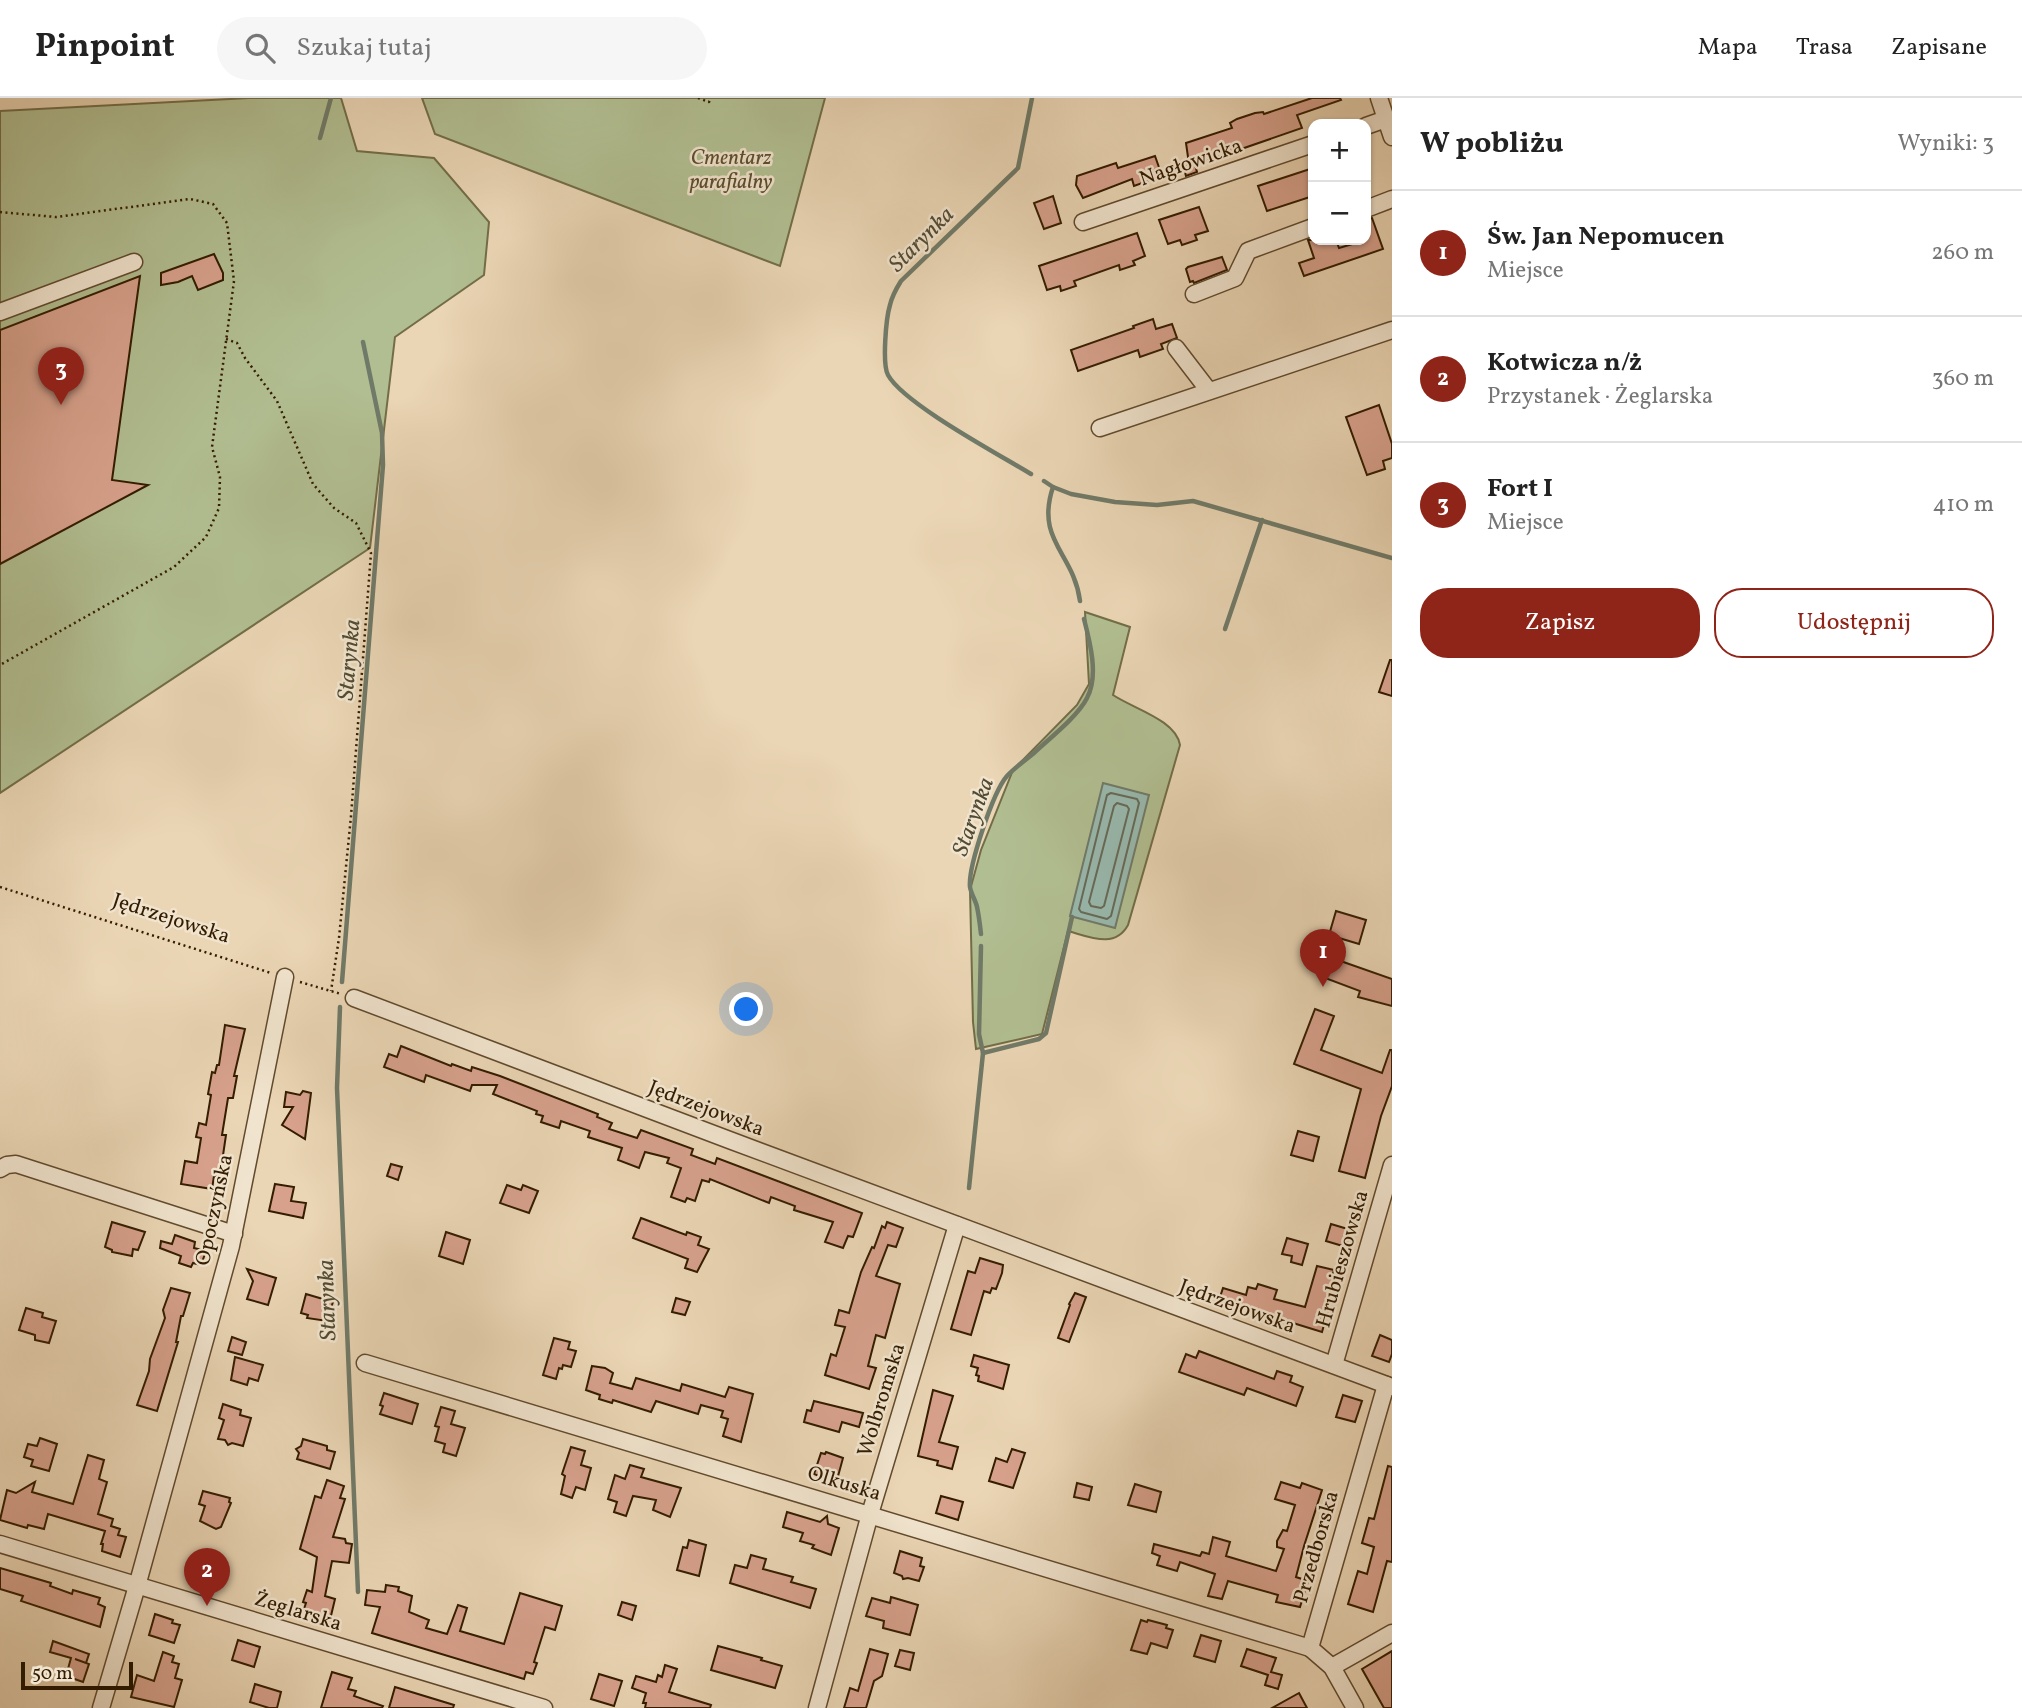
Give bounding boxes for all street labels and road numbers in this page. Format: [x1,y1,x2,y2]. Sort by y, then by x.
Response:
street label: Nagłowicka [1136,132,1246,194]
street label: Jędrzejowska [108,886,234,952]
street label: Jędrzejowska [644,1074,768,1144]
street label: Opoczyńska [189,1152,241,1268]
street label: Hrubieszowska [1310,1187,1376,1331]
street label: Jędrzejowska [1175,1273,1299,1341]
street label: Wolbromska [851,1340,913,1460]
street label: Olkuska [804,1459,884,1509]
street label: Przedborska [1287,1487,1347,1607]
street label: Żeglarska [251,1585,345,1639]

